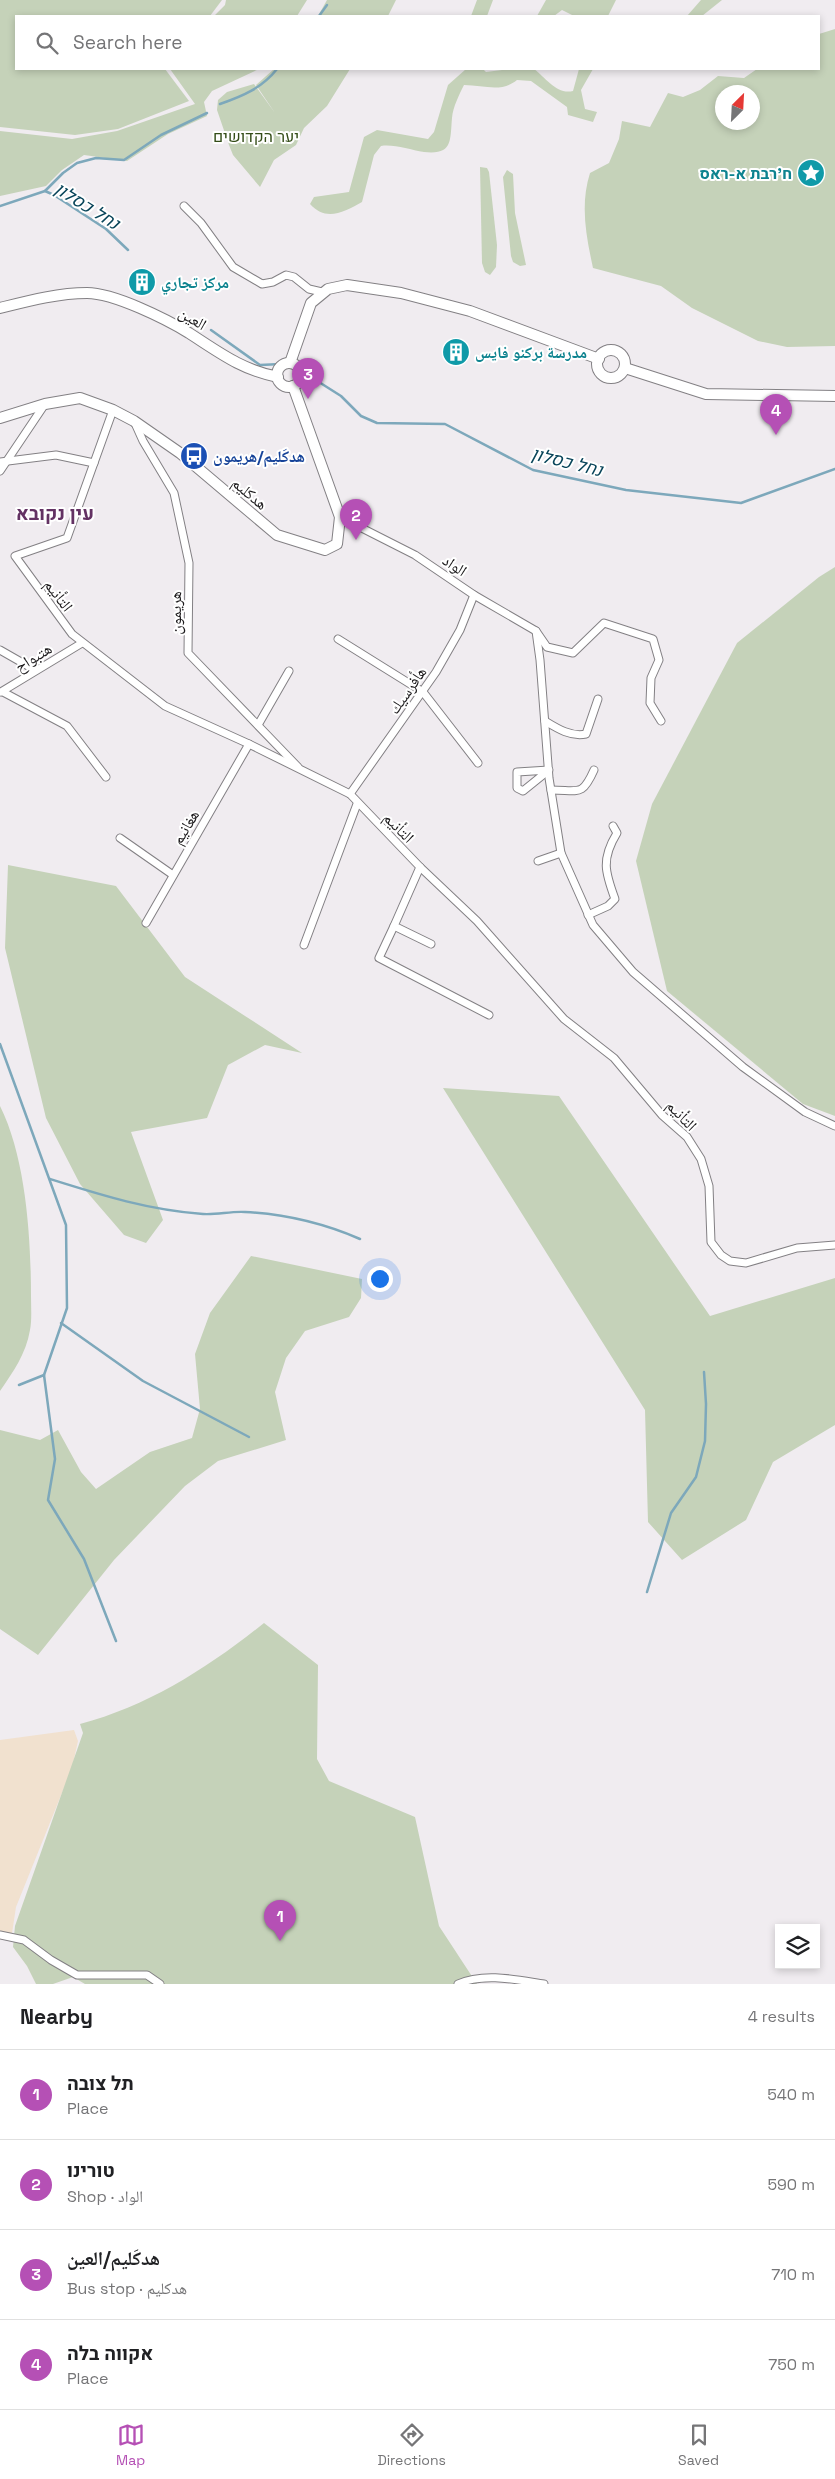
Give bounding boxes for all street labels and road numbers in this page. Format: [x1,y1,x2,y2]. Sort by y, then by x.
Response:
street label: العين [175,302,211,335]
street label: هدكليم [227,472,272,514]
street label: الواد [438,550,471,581]
street label: التأنيم [39,575,78,616]
street label: هريمون [165,591,186,635]
street label: هتبواح [11,638,56,677]
street label: هأفرسيك [383,662,431,718]
street label: هغانيم [167,806,204,849]
street label: التأنيم [379,807,419,847]
street label: التأنيم [662,1095,702,1135]

